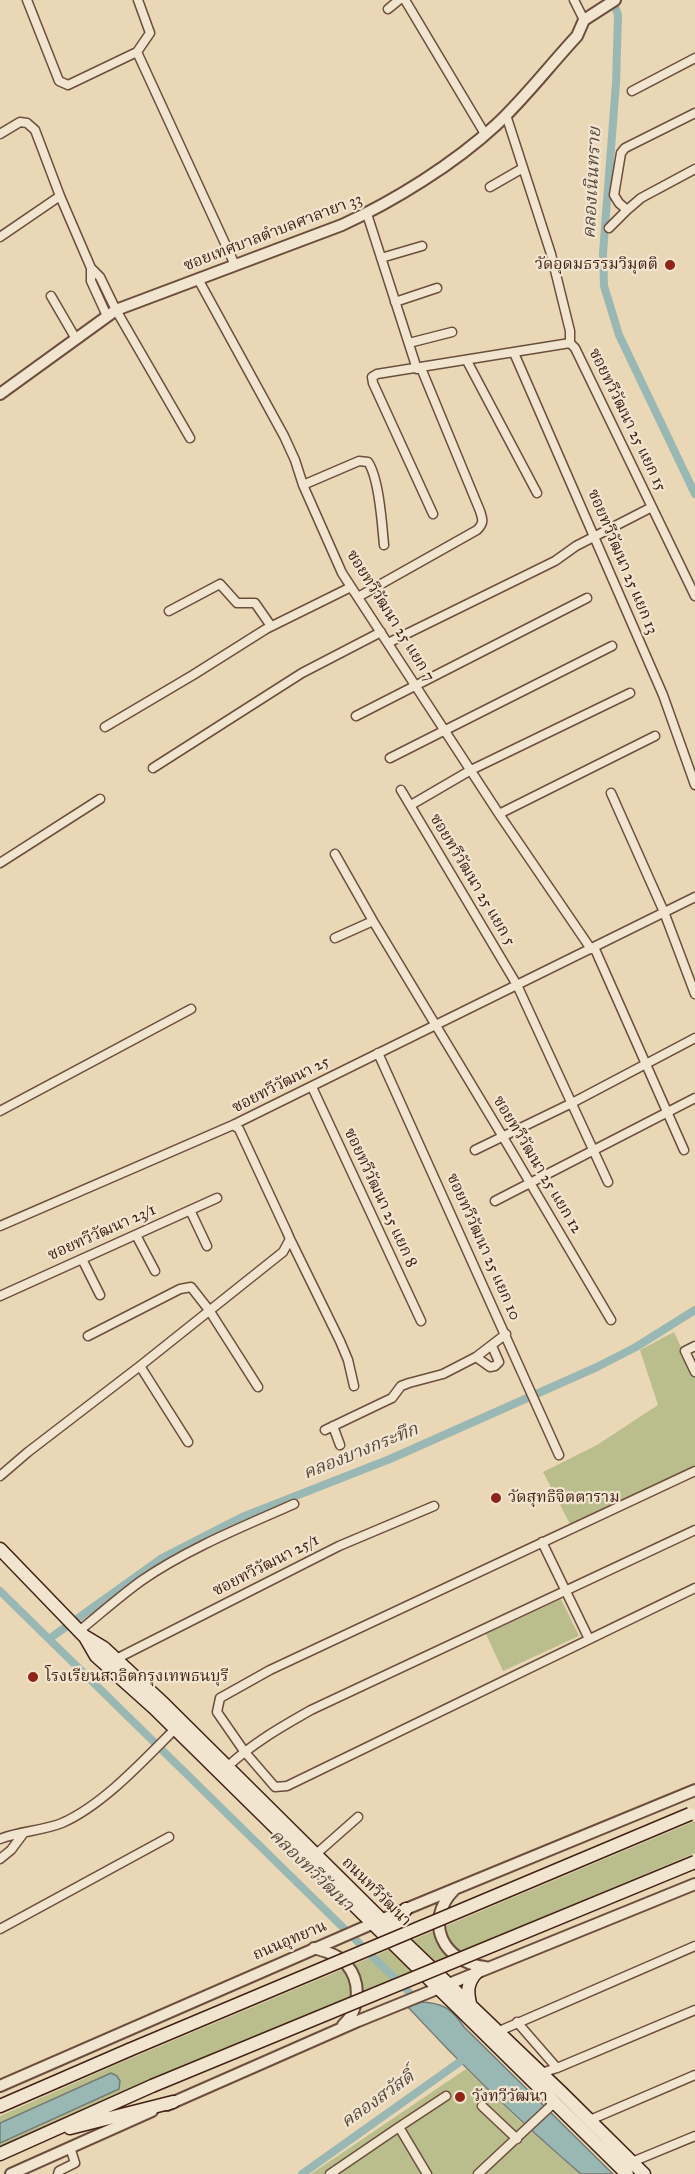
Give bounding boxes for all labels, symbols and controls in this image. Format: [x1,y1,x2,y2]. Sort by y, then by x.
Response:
water label: คลองเนินทราย [579,127,607,239]
street label: ซอยเทศบาลตำบลศาลายา 33 [181,190,365,276]
place label: วัดอุดมธรรมวิมุตติ [535,255,658,275]
marker: วัดอุดมธรรมวิมุตติ [663,258,677,272]
street label: ซอยทวีวัฒนา 25 แยก 15 [584,345,670,495]
street label: ซอยทวีวัฒนา 25 แยก 13 [583,486,661,638]
street label: ซอยทวีวัฒนา 25 แยก 7 [342,547,438,685]
street label: ซอยทวีวัฒนา 25 แยก 5 [425,810,519,950]
street label: ซอยทวีวัฒนา 25 [229,1052,333,1118]
street label: ซอยทวีวัฒนา 25 แยก 12 [488,1093,586,1237]
street label: ซอยทวีวัฒนา 25 แยก 8 [339,1125,421,1271]
street label: ซอยทวีวัฒนา 25 แยก 10 [442,1171,524,1323]
street label: ซอยทวีวัฒนา 23/1 [45,1201,159,1265]
water label: คลองบางกระทึก [300,1419,422,1485]
place label: วัดสุทธิจิตตาราม [508,1488,620,1508]
marker: วัดสุทธิจิตตาราม [489,1491,503,1505]
street label: ซอยทวีวัฒนา 25/1 [210,1531,322,1601]
place label: โรงเรียนสาธิตกรุงเทพธนบุรี [45,1667,228,1687]
marker: โรงเรียนสาธิตกรุงเทพธนบุรี [26,1670,40,1684]
water label: คลองทวีวัฒนา [264,1826,358,1916]
street label: ถนนทวีวัฒนา [337,1853,415,1931]
street label: ถนนอุทยาน [250,1917,330,1965]
water label: คลองสวัสดิ์ [337,2067,419,2133]
place label: วังทวีวัฒนา [472,2087,548,2107]
marker: วังทวีวัฒนา [453,2090,467,2104]

